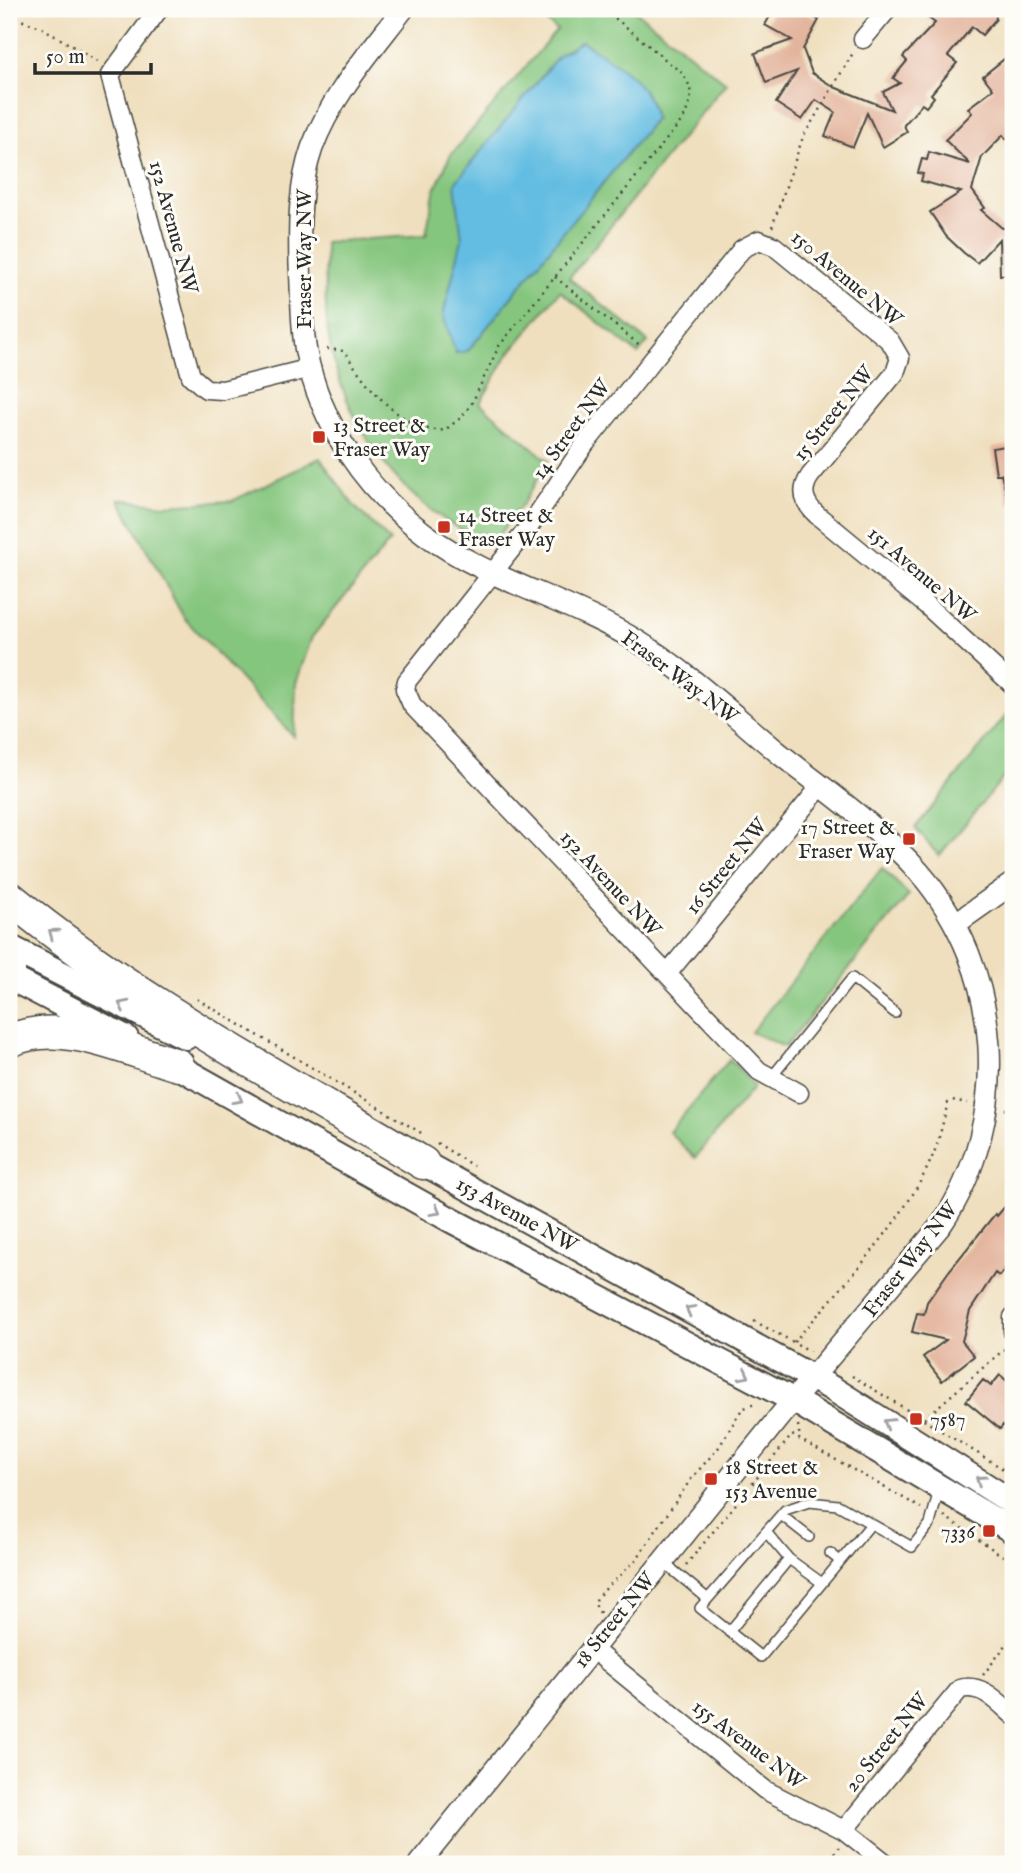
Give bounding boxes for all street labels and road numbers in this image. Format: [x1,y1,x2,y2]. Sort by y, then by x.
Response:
street label: 152 Avenue NW [142,158,204,298]
street label: Fraser Way NW [292,188,319,329]
street label: 150 Avenue NW [785,225,908,334]
street label: 15 Street NW [787,360,881,467]
street label: 14 Street NW [527,374,618,485]
street label: 151 Avenue NW [861,521,981,630]
street label: Fraser Way NW [615,625,744,732]
street label: 16 Street NW [680,813,775,921]
street label: 152 Avenue NW [553,825,667,944]
street label: 153 Avenue NW [451,1171,583,1260]
street label: Fraser Way NW [857,1196,965,1323]
street label: 18 Street NW [568,1567,663,1674]
street label: 20 Street NW [839,1687,936,1798]
street label: 155 Avenue NW [686,1694,811,1797]

